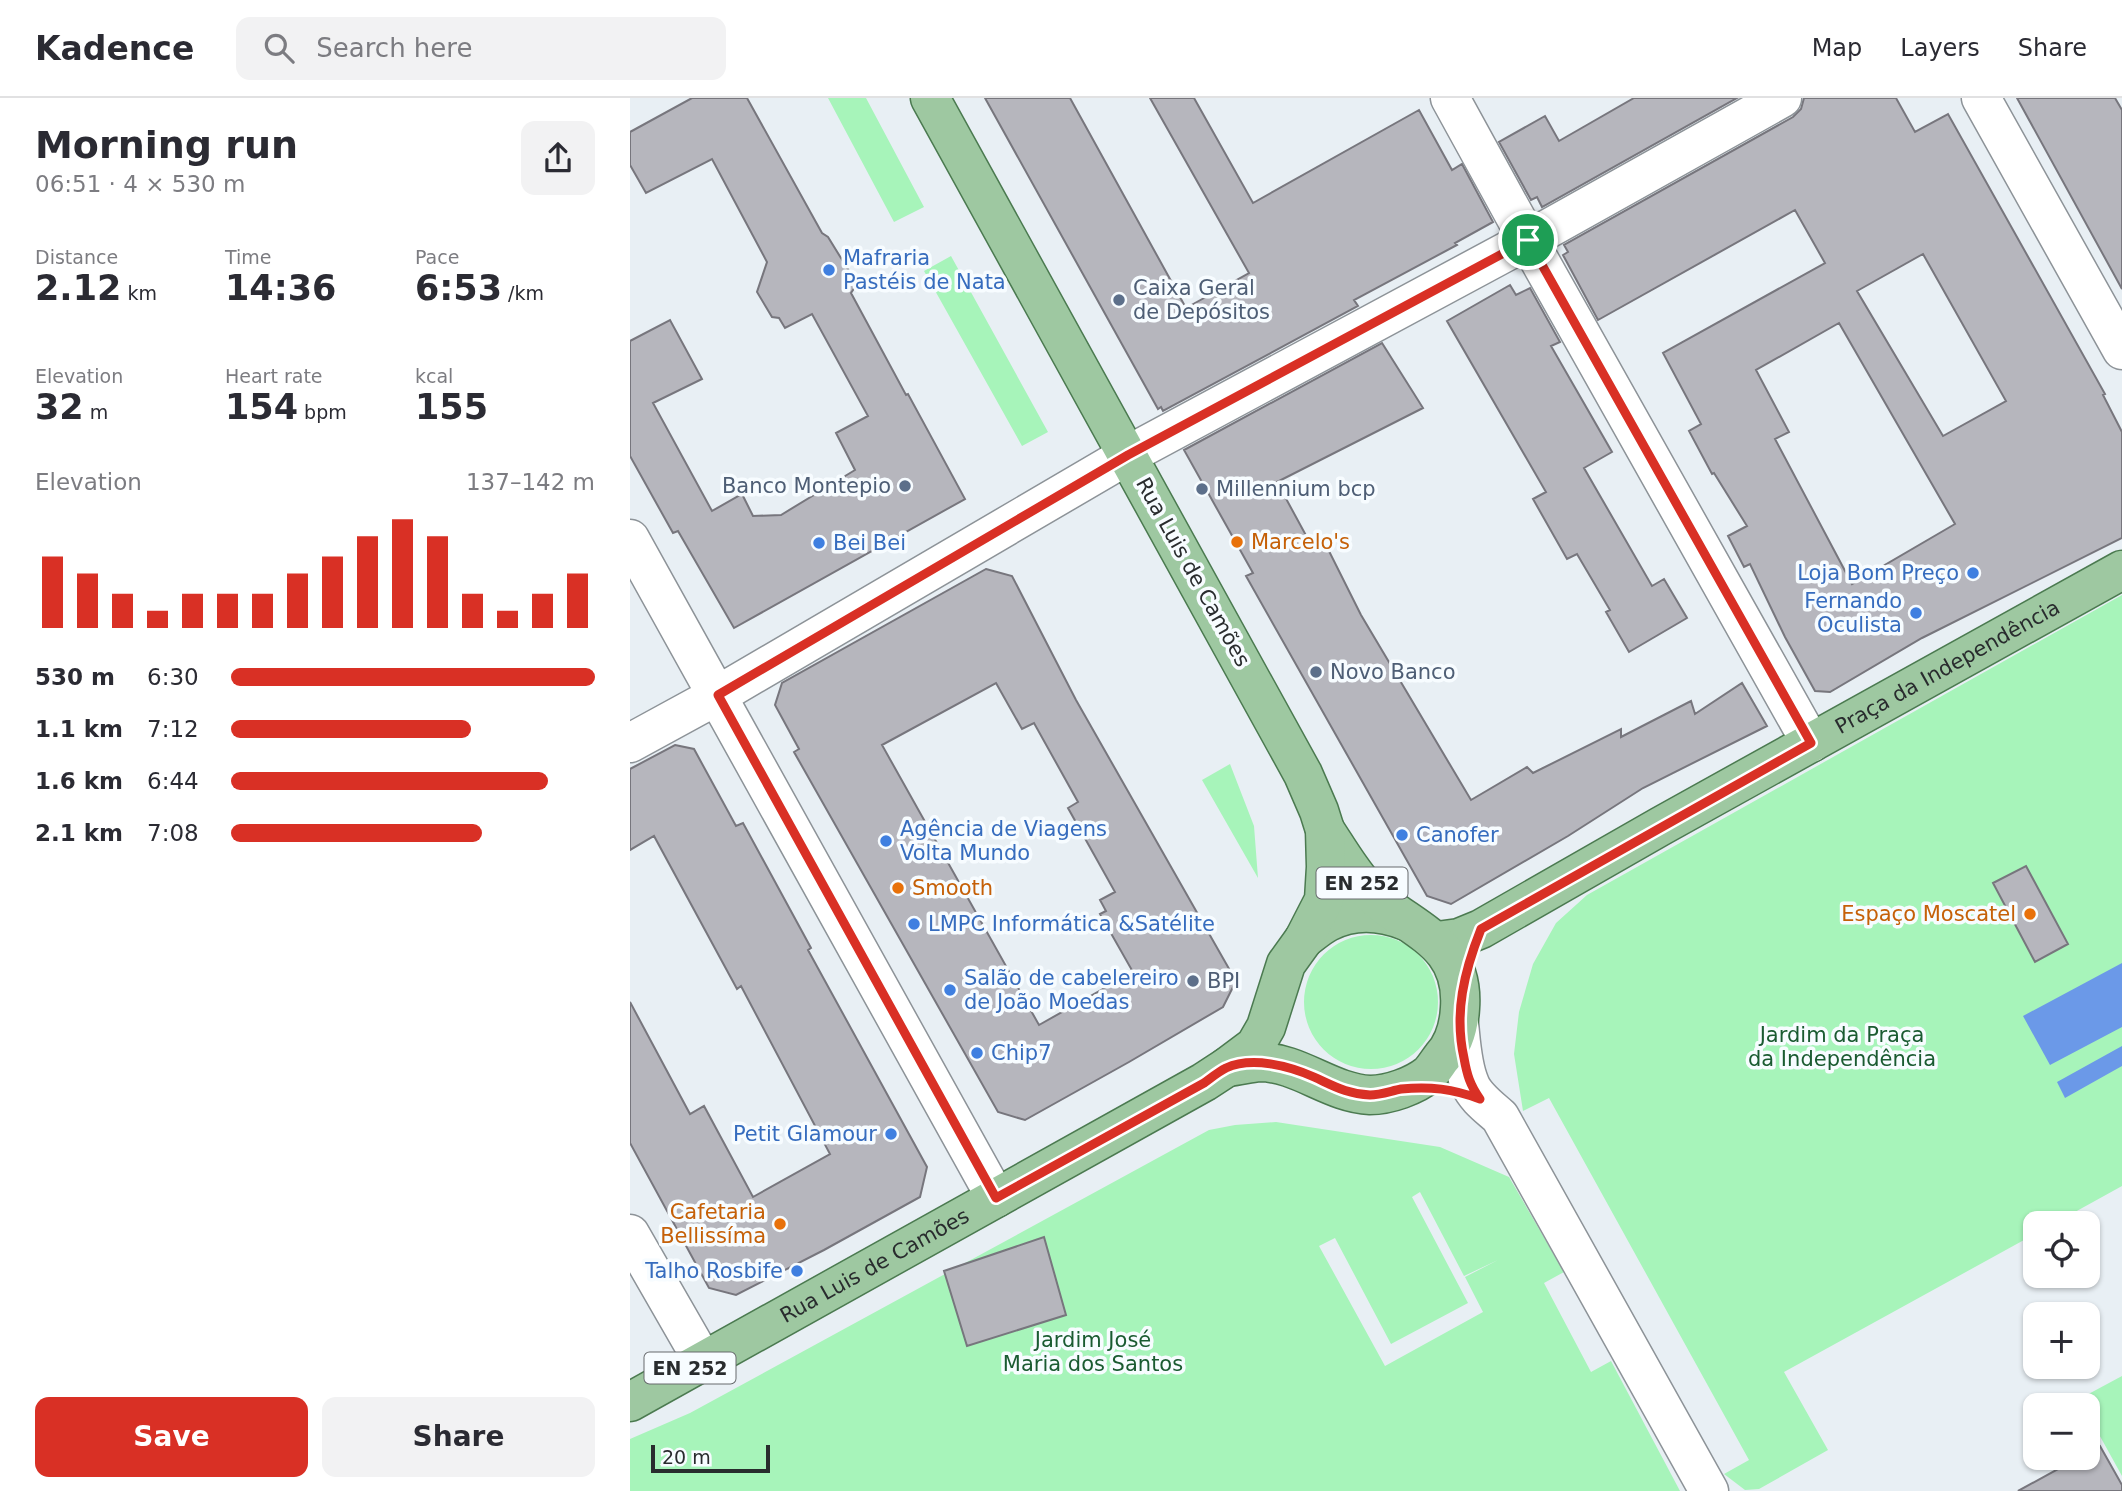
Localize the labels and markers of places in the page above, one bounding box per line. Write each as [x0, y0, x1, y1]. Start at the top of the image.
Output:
pin [1498, 210, 1558, 270]
place label: Mafraria Pastéis de Nata [843, 246, 1006, 294]
marker: Mafraria Pastéis de Nata [821, 262, 837, 278]
place label: Caixa Geral de Depósitos [1133, 276, 1270, 324]
marker: Caixa Geral de Depósitos [1111, 292, 1127, 308]
place label: Banco Montepio [722, 474, 891, 498]
place label: Millennium bcp [1216, 477, 1376, 501]
marker: Banco Montepio [897, 478, 913, 494]
marker: Millennium bcp [1194, 481, 1210, 497]
place label: Marcelo's [1251, 530, 1350, 554]
place label: Bei Bei [833, 531, 906, 555]
marker: Marcelo's [1229, 534, 1245, 550]
marker: Bei Bei [811, 535, 827, 551]
place label: Loja Bom Preço [1797, 561, 1959, 585]
marker: Loja Bom Preço [1965, 565, 1981, 581]
place label: Fernando Oculista [1804, 589, 1902, 637]
marker: Fernando Oculista [1908, 605, 1924, 621]
place label: Novo Banco [1330, 660, 1456, 684]
marker: Novo Banco [1308, 664, 1324, 680]
place label: Agência de Viagens Volta Mundo [900, 817, 1107, 865]
place label: Canofer [1416, 823, 1499, 847]
marker: Canofer [1394, 827, 1410, 843]
marker: Agência de Viagens Volta Mundo [878, 833, 894, 849]
place label: Smooth [912, 876, 993, 900]
marker: Smooth [890, 880, 906, 896]
place label: Espaço Moscatel [1841, 902, 2016, 926]
marker: Espaço Moscatel [2022, 906, 2038, 922]
place label: LMPC Informática &Satélite [928, 912, 1215, 936]
marker: LMPC Informática &Satélite [906, 916, 922, 932]
place label: Salão de cabelereiro de João Moedas [964, 966, 1179, 1014]
place label: BPI [1207, 969, 1240, 993]
marker: BPI [1185, 973, 1201, 989]
marker: Salão de cabelereiro de João Moedas [942, 982, 958, 998]
place label: Chip7 [991, 1041, 1052, 1065]
marker: Chip7 [969, 1045, 985, 1061]
place label: Petit Glamour [733, 1122, 877, 1146]
marker: Petit Glamour [883, 1126, 899, 1142]
place label: Cafetaria Bellissíma [660, 1200, 766, 1248]
marker: Cafetaria Bellissíma [772, 1216, 788, 1232]
place label: Talho Rosbife [644, 1259, 783, 1283]
marker: Talho Rosbife [789, 1263, 805, 1279]

